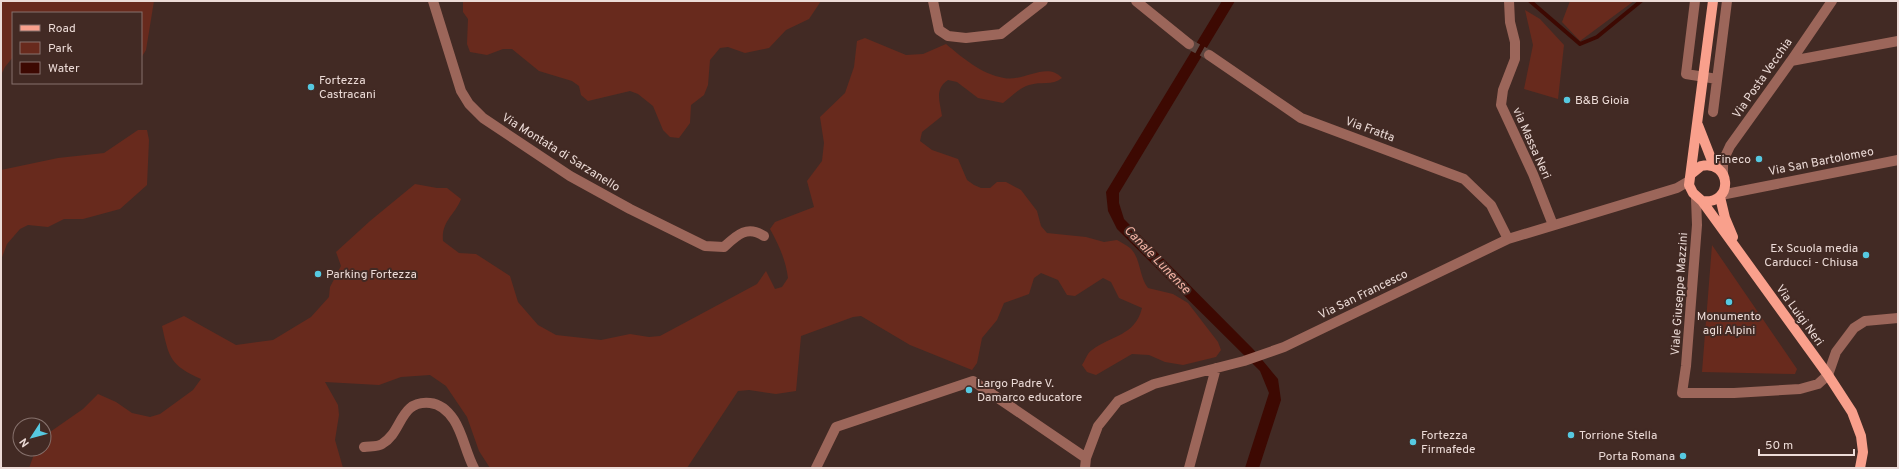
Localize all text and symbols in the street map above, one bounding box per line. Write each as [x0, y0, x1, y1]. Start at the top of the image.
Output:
legend [12, 12, 142, 84]
text: Road [48, 21, 76, 37]
street label: Via Posta Vecchia [1729, 35, 1796, 122]
text: Park [48, 41, 73, 57]
text: Water [48, 61, 80, 77]
place label: Fortezza Castracani [319, 73, 376, 103]
marker: Fortezza Castracani [306, 82, 316, 92]
place label: B&B Gioia [1575, 93, 1629, 109]
marker: B&B Gioia [1562, 95, 1572, 105]
street label: via Massa Neri [1508, 105, 1554, 182]
street label: Via Montata di Sarzanello [498, 110, 623, 196]
street label: Via Fratta [1343, 114, 1397, 146]
street label: Via San Bartolomeo [1767, 144, 1876, 180]
place label: Fineco [1715, 152, 1751, 168]
marker: Fineco [1754, 154, 1764, 164]
water label: Canale Lunense [1120, 223, 1193, 298]
street label: Viale Giuseppe Mazzini [1668, 232, 1692, 356]
place label: Ex Scuola media Carducci - Chiusa [1764, 241, 1858, 271]
marker: Ex Scuola media Carducci - Chiusa [1861, 250, 1871, 260]
street label: Via San Francesco [1316, 266, 1411, 323]
place label: Parking Fortezza [326, 267, 417, 283]
marker: Parking Fortezza [313, 269, 323, 279]
street label: Via Luigi Neri [1772, 282, 1827, 349]
marker: Monumento agli Alpini [1724, 297, 1734, 307]
place label: Monumento agli Alpini [1697, 309, 1762, 339]
place label: Largo Padre V. Damarco educatore [977, 376, 1082, 406]
marker: Largo Padre V. Damarco educatore [964, 385, 974, 395]
north arrow [12, 417, 52, 457]
place label: Fortezza Firmafede [1421, 428, 1476, 458]
place label: Torrione Stella [1579, 428, 1657, 444]
marker: Torrione Stella [1566, 430, 1576, 440]
scale bar [1759, 431, 1854, 457]
text: N [17, 435, 33, 450]
marker: Fortezza Firmafede [1408, 437, 1418, 447]
text: 50 m [1765, 438, 1793, 454]
place label: Porta Romana [1598, 449, 1675, 465]
marker: Porta Romana [1678, 451, 1688, 461]

